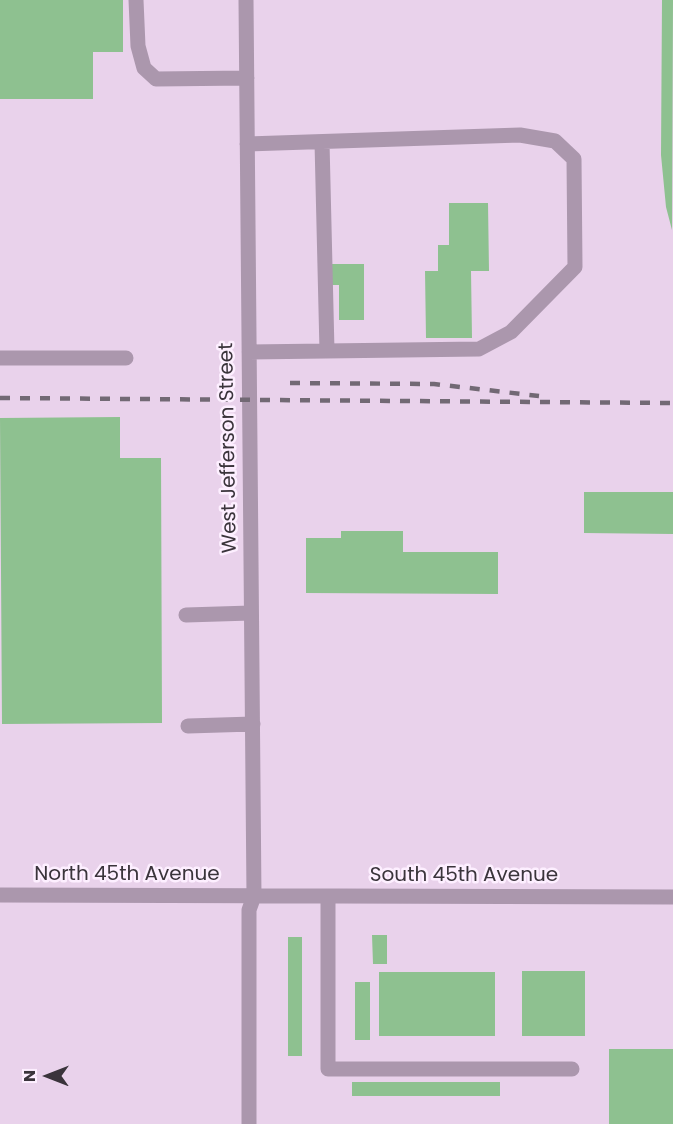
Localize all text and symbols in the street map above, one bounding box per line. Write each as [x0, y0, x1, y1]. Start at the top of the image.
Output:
street label: West Jefferson Street [215, 342, 243, 554]
street label: North 45th Avenue [34, 863, 220, 887]
street label: South 45th Avenue [370, 864, 558, 888]
north arrow [18, 1046, 78, 1106]
text: N [18, 1070, 41, 1082]

